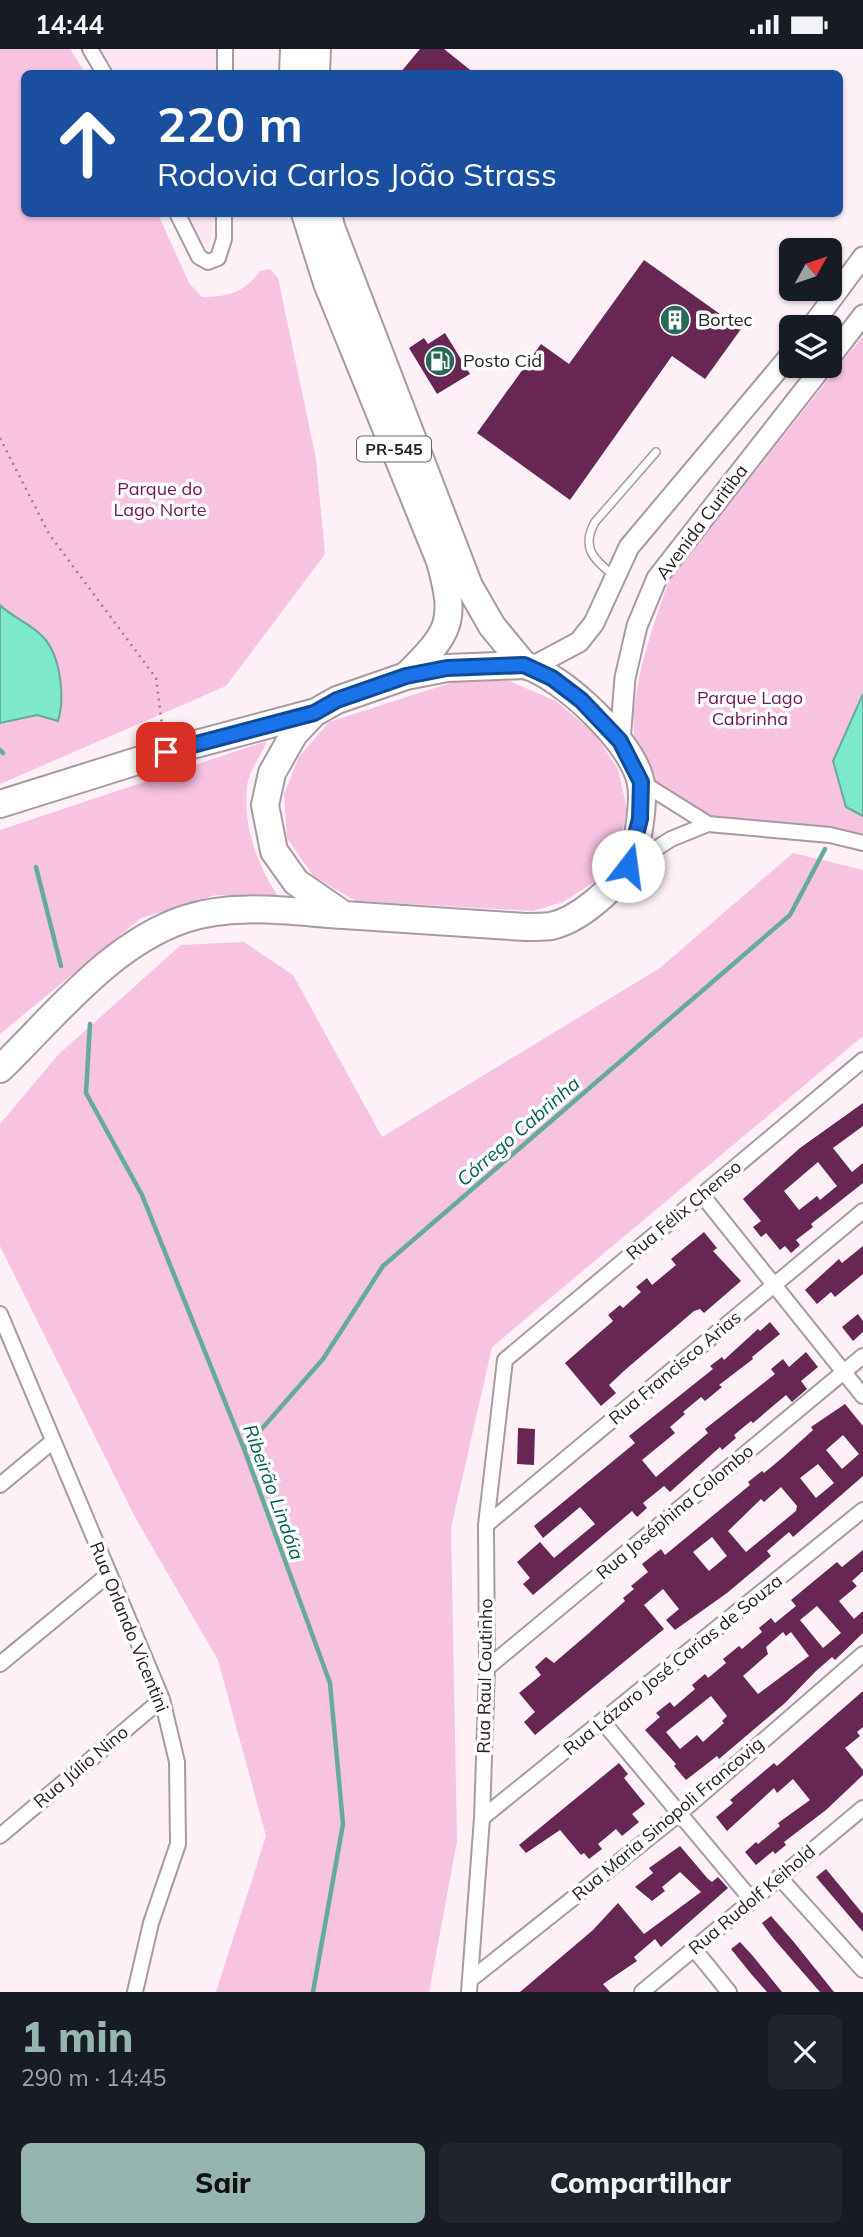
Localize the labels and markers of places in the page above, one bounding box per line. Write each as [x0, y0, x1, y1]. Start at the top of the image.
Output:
building icon: Bortec [658, 303, 692, 337]
place label: Bortec [698, 308, 753, 331]
fuel station icon: Posto Cid [423, 344, 457, 378]
place label: Posto Cid [463, 349, 542, 372]
pin [136, 722, 196, 782]

